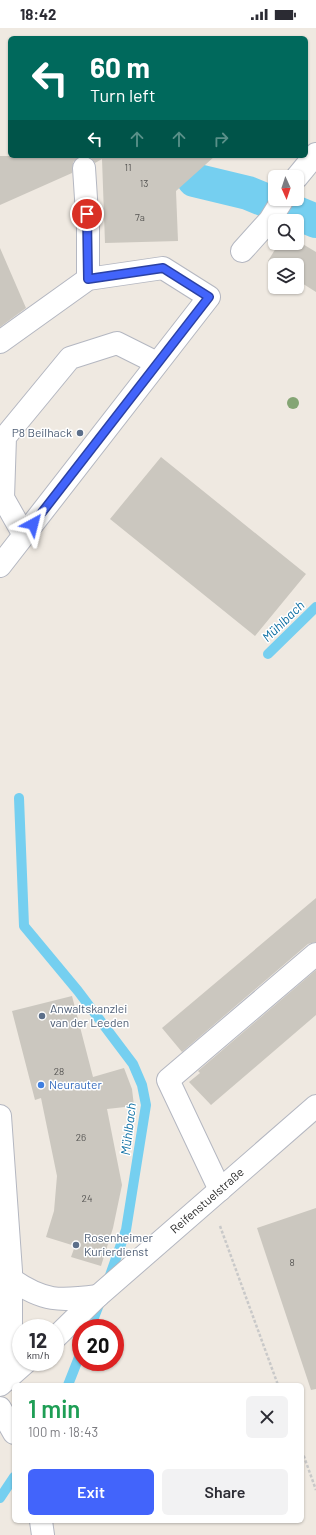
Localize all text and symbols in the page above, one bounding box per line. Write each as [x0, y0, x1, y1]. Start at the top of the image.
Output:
text: 18:42 [20, 5, 56, 23]
text: 60 m [90, 50, 150, 84]
icon: left [24, 52, 76, 104]
text: Turn left [90, 84, 156, 106]
icon: left [84, 128, 106, 150]
icon: ahead [126, 128, 148, 150]
icon: ahead [168, 128, 190, 150]
icon: right [210, 128, 232, 150]
house number: 11 [124, 161, 132, 173]
north arrow [268, 170, 304, 206]
map controls [268, 170, 304, 294]
house number: 13 [140, 177, 148, 189]
pin [70, 197, 104, 231]
icon: arrive [76, 203, 98, 225]
house number: 7a [135, 211, 145, 223]
button: search [268, 214, 304, 250]
button: layers [268, 258, 304, 294]
place label: P8 Beilhack [12, 425, 72, 439]
marker: P8 Beilhack [75, 428, 85, 438]
position arrow [12, 503, 54, 545]
water label: Mühlbach [259, 597, 308, 645]
place label: Anwaltskanzlei van der Leeden [50, 1001, 129, 1029]
marker: Anwaltskanzlei van der Leeden [37, 1011, 47, 1021]
house number: 28 [54, 1065, 64, 1077]
place label: Neurauter [49, 1077, 102, 1091]
marker: Neurauter [36, 1080, 46, 1090]
water label: Mühlbach [117, 1102, 139, 1156]
house number: 26 [76, 1131, 86, 1143]
street label: Reifenstuelstraße [167, 1164, 246, 1236]
house number: 24 [82, 1192, 92, 1204]
place label: Rosenheimer Kurierdienst [84, 1230, 154, 1258]
marker: Rosenheimer Kurierdienst [71, 1240, 81, 1250]
house number: 8 [289, 1256, 295, 1268]
speed limit sign: 20 [72, 1319, 124, 1371]
text: 12 [29, 1328, 47, 1352]
text: km/h [27, 1349, 49, 1361]
text: 1 min [28, 1394, 80, 1423]
button: close [246, 1396, 288, 1438]
text: 100 m · 18:43 [28, 1424, 98, 1440]
button: Exit [28, 1469, 154, 1515]
button: Share [162, 1469, 288, 1515]

